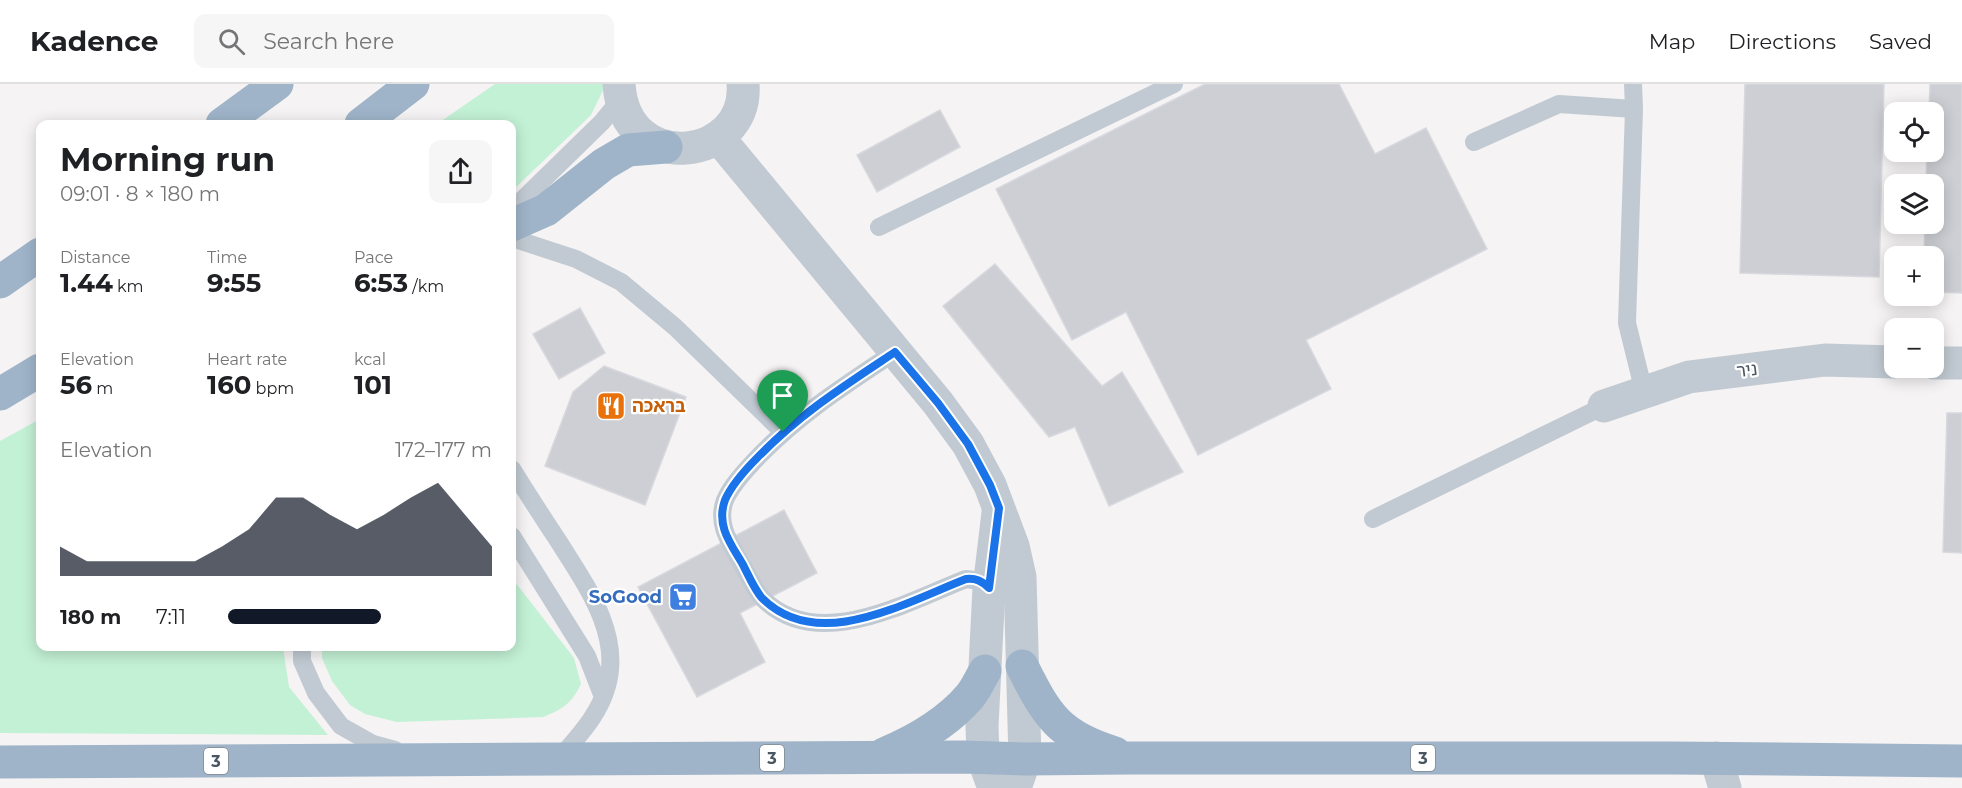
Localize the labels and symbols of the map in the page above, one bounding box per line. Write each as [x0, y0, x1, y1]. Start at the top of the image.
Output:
street label: ניר [1735, 358, 1759, 382]
pin [757, 370, 808, 432]
restaurant icon: בראכה [595, 390, 627, 422]
place label: בראכה [632, 395, 686, 417]
supermarket icon: SoGood [667, 581, 699, 613]
place label: SoGood [589, 586, 662, 608]
road number: 3 [760, 745, 784, 771]
road number: 3 [1411, 745, 1435, 771]
road number: 3 [204, 748, 228, 774]

